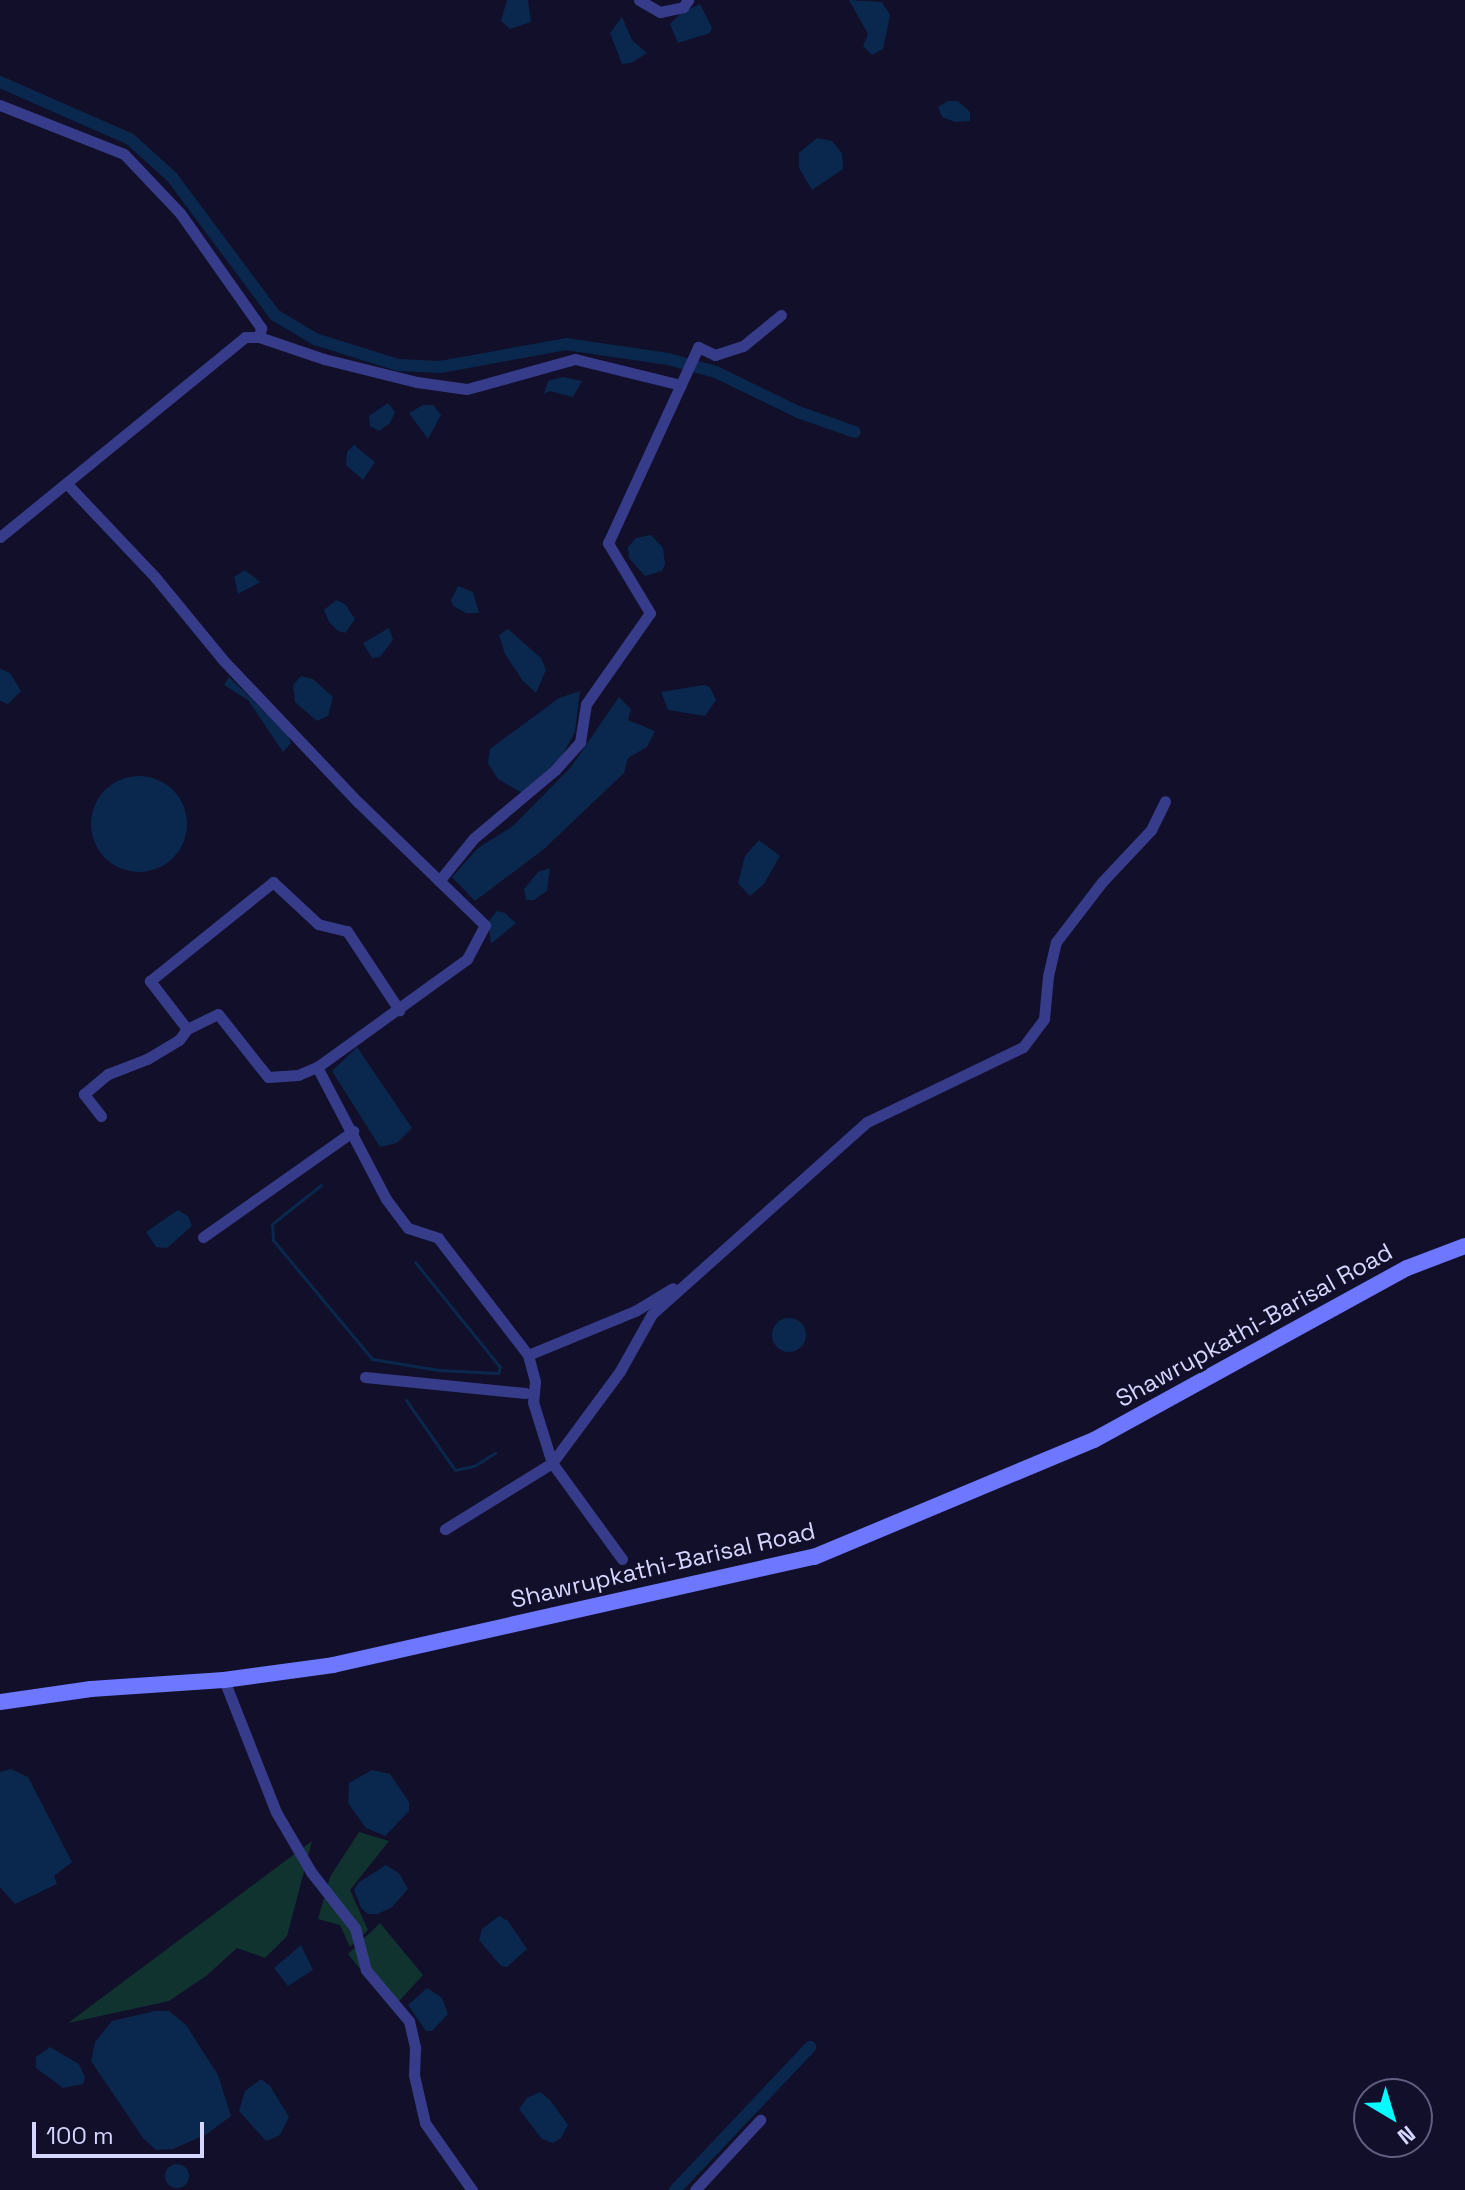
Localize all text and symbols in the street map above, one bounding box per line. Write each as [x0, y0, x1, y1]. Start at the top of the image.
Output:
street label: Shawrupkathi-Barisal Road [1111, 1237, 1397, 1413]
street label: Shawrupkathi-Barisal Road [508, 1516, 818, 1614]
north arrow [1353, 2078, 1433, 2158]
scale bar [36, 2106, 208, 2156]
text: 100 m [46, 2120, 114, 2151]
text: N [1392, 2120, 1421, 2151]

